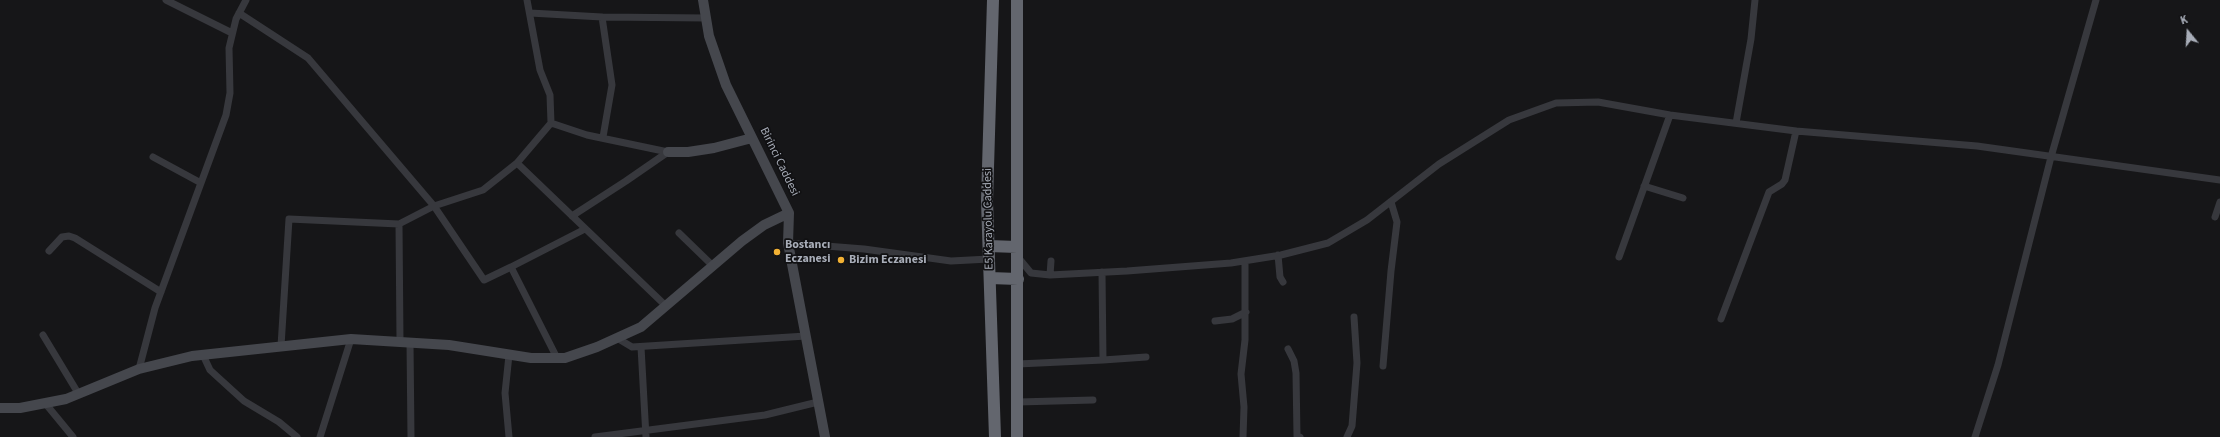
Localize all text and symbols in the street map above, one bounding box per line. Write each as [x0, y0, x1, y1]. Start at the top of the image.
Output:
north arrow [2168, 12, 2208, 52]
text: K [2179, 12, 2190, 28]
street label: Birinci Caddesi [756, 125, 802, 199]
street label: E5 Karayolu Caddesi [981, 168, 997, 270]
place label: Bostancı Eczanesi [785, 238, 830, 266]
marker: Bostancı Eczanesi [772, 247, 782, 257]
place label: Bizim Eczanesi [849, 253, 927, 267]
marker: Bizim Eczanesi [836, 255, 846, 265]

